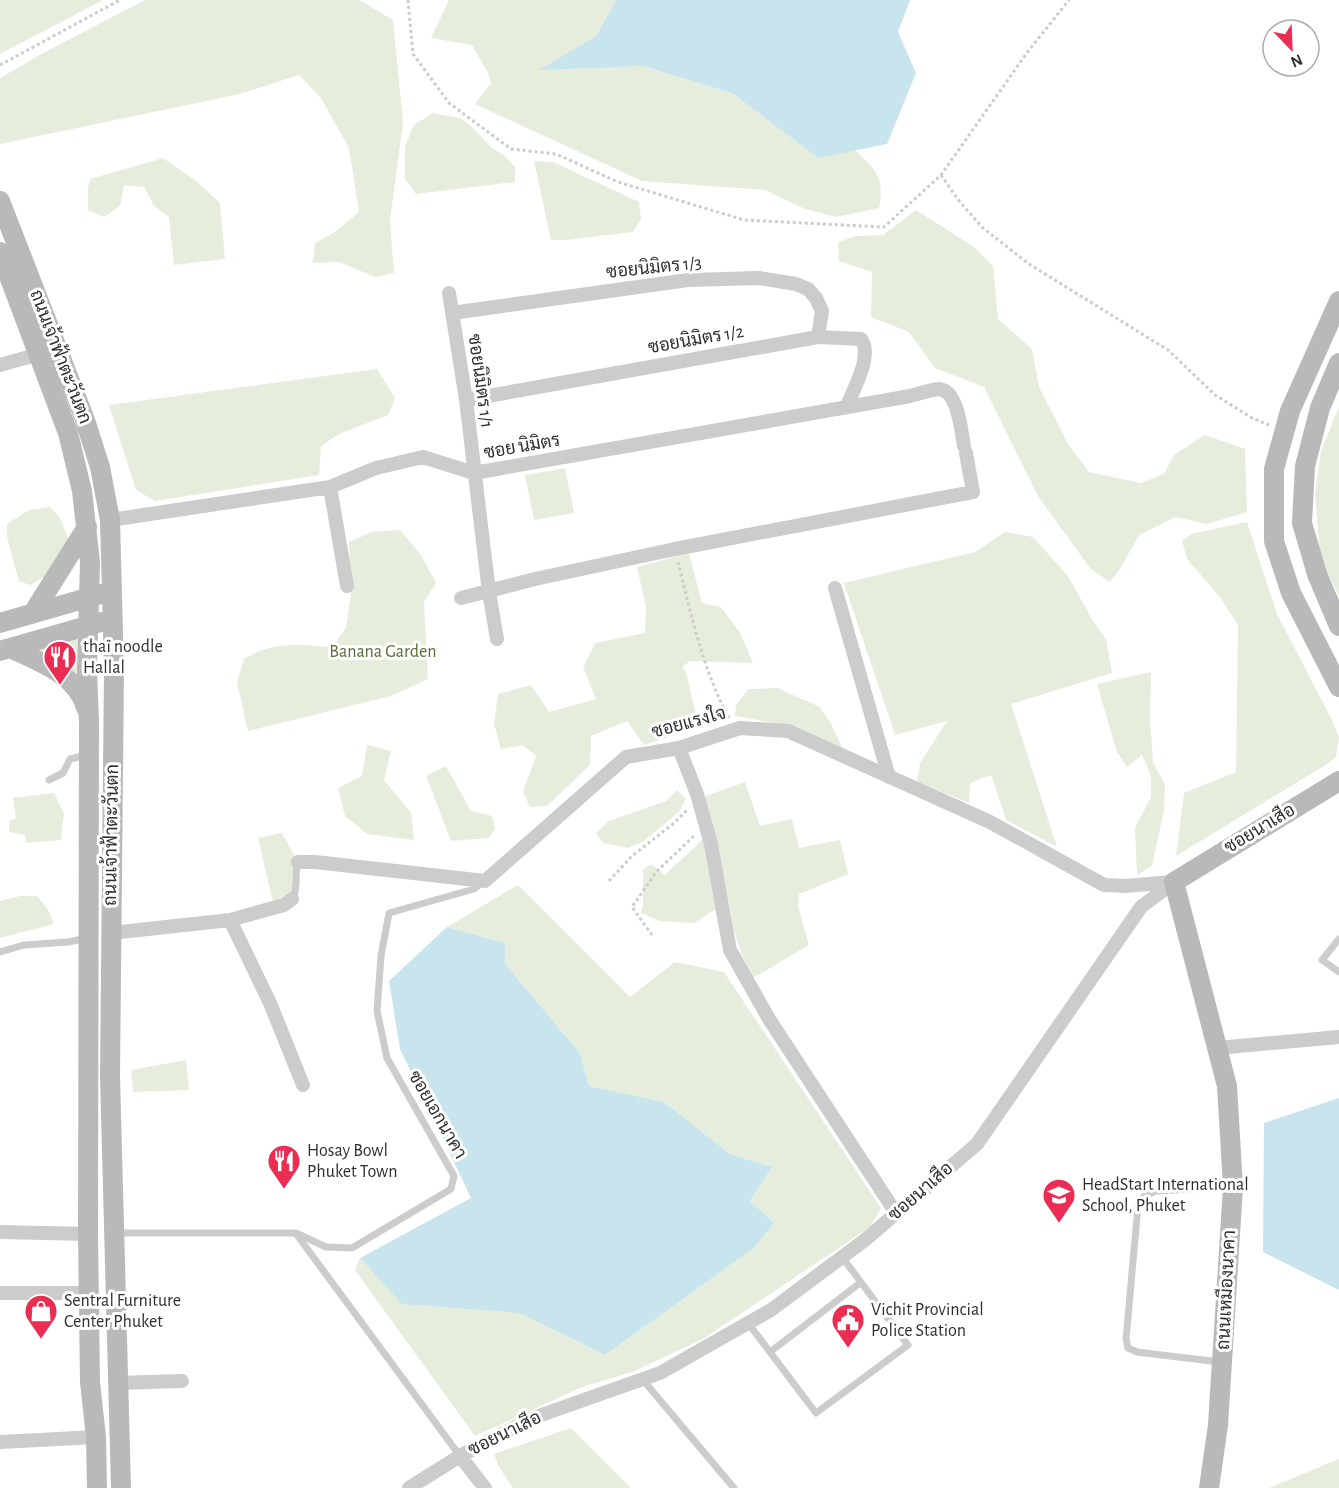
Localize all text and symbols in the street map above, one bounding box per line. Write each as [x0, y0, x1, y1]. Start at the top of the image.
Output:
north arrow [1261, 18, 1321, 78]
text: N [1288, 51, 1305, 70]
street label: ซอยนิมิตร 1/3 [605, 251, 703, 282]
street label: ถนนเจ้าฟ้าตะวันตก [26, 286, 98, 426]
street label: ซอยนิมิตร 1/2 [646, 320, 745, 357]
street label: ซอยนิมิตร 1/1 [465, 332, 498, 429]
street label: ซอย นิมิตร [482, 428, 562, 463]
place label: thaï noodle Hallal [83, 638, 163, 677]
restaurant icon: thaï noodle Hallal [42, 639, 78, 686]
park label: Banana Garden [329, 643, 437, 661]
street label: ซอยแรงใจ [649, 700, 728, 742]
street label: ถนนเจ้าฟ้าตะวันตก [98, 764, 122, 906]
street label: ซอยนาเสือ [1220, 798, 1298, 857]
street label: ซอยเอกนาคา [405, 1068, 469, 1162]
place label: Hosay Bowl Phuket Town [307, 1142, 397, 1181]
restaurant icon: Hosay Bowl Phuket Town [266, 1143, 302, 1190]
street label: ซอยนาเสือ [883, 1156, 957, 1225]
place label: HeadStart International School, Phuket [1082, 1176, 1249, 1215]
school or university icon: HeadStart International School, Phuket [1041, 1177, 1077, 1224]
street label: ถนนเหมืองนาคา [1211, 1229, 1239, 1350]
place label: Sentral Furniture Center Phuket [64, 1292, 181, 1331]
shop icon: Sentral Furniture Center Phuket [23, 1293, 59, 1340]
place label: Vichit Provincial Police Station [871, 1301, 984, 1340]
public building icon: Vichit Provincial Police Station [830, 1302, 866, 1349]
street label: ซอยนาเสือ [464, 1405, 544, 1459]

